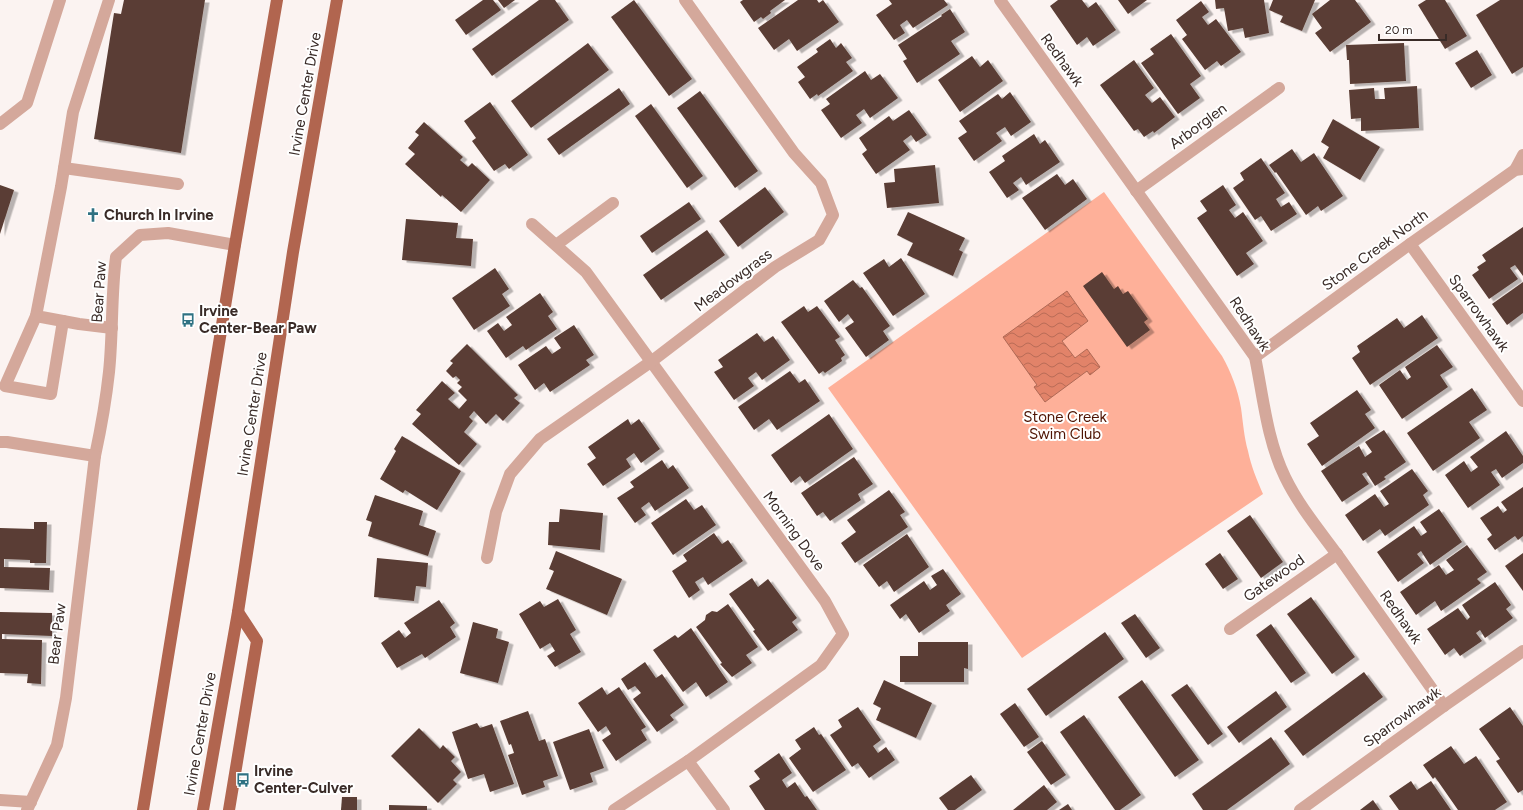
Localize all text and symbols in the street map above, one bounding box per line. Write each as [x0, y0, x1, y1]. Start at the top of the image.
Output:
scale bar [1379, 16, 1446, 42]
text: 20 m [1385, 23, 1413, 37]
street label: Redhawk [1037, 30, 1088, 91]
street label: Irvine Center Drive [285, 31, 325, 157]
street label: Arborglen [1166, 99, 1230, 153]
place label: Church In Irvine [104, 206, 214, 224]
street label: Stone Creek North [1319, 206, 1431, 294]
church icon: Church In Irvine [85, 207, 101, 223]
street label: Meadowgrass [690, 245, 776, 315]
street label: Bear Paw [88, 260, 110, 323]
street label: Sparrowhawk [1445, 271, 1513, 356]
street label: Redhawk [1226, 293, 1275, 355]
place label: Irvine Center-Bear Paw [199, 302, 317, 337]
bus stop icon: Irvine Center-Bear Paw [180, 312, 196, 328]
street label: Irvine Center Drive [233, 351, 271, 477]
park label: Stone Creek Swim Club [1023, 408, 1107, 443]
street label: Morning Dove [759, 488, 829, 574]
street label: Gatewood [1240, 550, 1308, 606]
street label: Redhawk [1376, 587, 1426, 648]
street label: Bear Paw [44, 602, 70, 666]
street label: Irvine Center Drive [180, 671, 220, 797]
street label: Sparrowhawk [1360, 683, 1445, 751]
place label: Irvine Center-Culver [254, 762, 353, 797]
bus stop icon: Irvine Center-Culver [235, 772, 251, 788]

